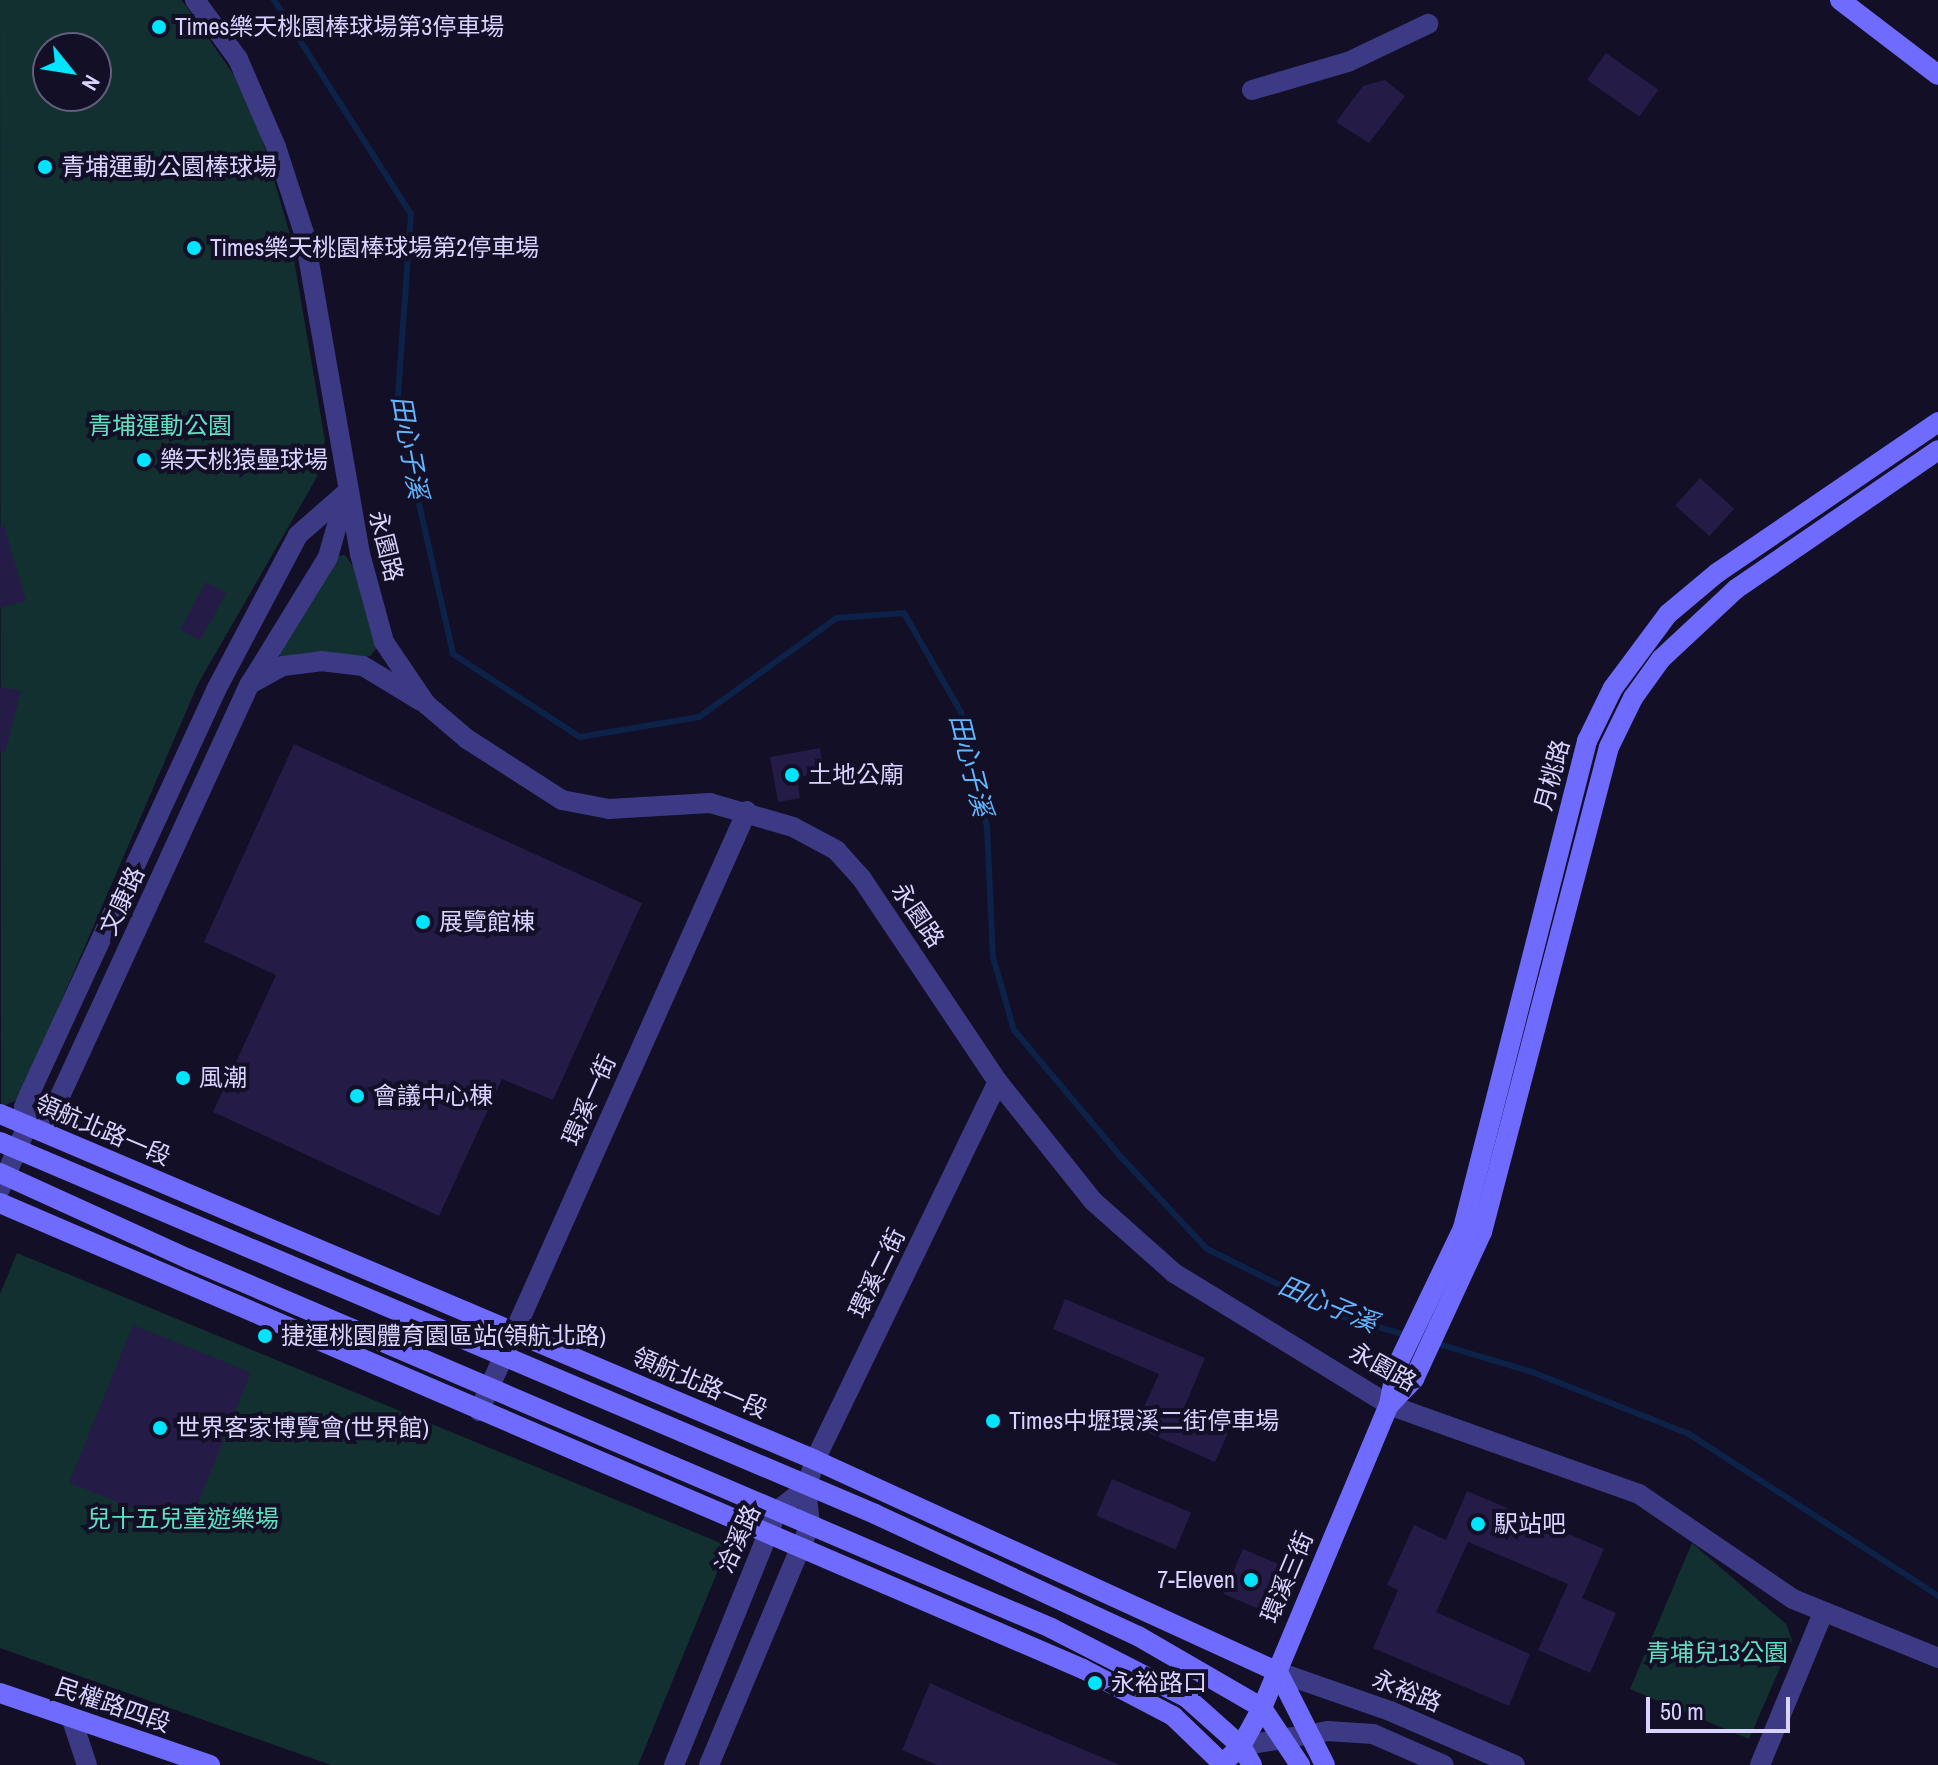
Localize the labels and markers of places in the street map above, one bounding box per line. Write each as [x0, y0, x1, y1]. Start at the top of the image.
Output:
place label: Times樂天桃園棒球場第3停車場 [175, 13, 504, 41]
marker: Times樂天桃園棒球場第3停車場 [150, 18, 168, 36]
place label: 青埔運動公園棒球場 [61, 153, 277, 181]
marker: 青埔運動公園棒球場 [36, 158, 54, 176]
place label: Times樂天桃園棒球場第2停車場 [210, 234, 539, 262]
marker: Times樂天桃園棒球場第2停車場 [185, 239, 203, 257]
place label: 樂天桃猿壘球場 [160, 446, 328, 474]
marker: 樂天桃猿壘球場 [135, 451, 153, 469]
place label: 土地公廟 [808, 761, 904, 789]
marker: 土地公廟 [783, 766, 801, 784]
place label: 展覽館棟 [439, 908, 535, 936]
marker: 展覽館棟 [414, 913, 432, 931]
place label: 風潮 [199, 1064, 247, 1092]
marker: 風潮 [174, 1069, 192, 1087]
place label: 會議中心棟 [373, 1082, 493, 1110]
marker: 會議中心棟 [348, 1087, 366, 1105]
place label: 捷運桃園體育園區站(領航北路) [281, 1322, 606, 1350]
marker: 捷運桃園體育園區站(領航北路) [256, 1327, 274, 1345]
place label: Times中壢環溪二街停車場 [1009, 1407, 1279, 1435]
marker: Times中壢環溪二街停車場 [984, 1412, 1002, 1430]
place label: 世界客家博覽會(世界館) [176, 1414, 429, 1442]
marker: 世界客家博覽會(世界館) [151, 1419, 169, 1437]
place label: 駅站吧 [1494, 1510, 1566, 1538]
marker: 駅站吧 [1469, 1515, 1487, 1533]
place label: 7-Eleven [1157, 1566, 1235, 1594]
marker: 7-Eleven [1242, 1571, 1260, 1589]
place label: 永裕路口 [1111, 1669, 1207, 1697]
marker: 永裕路口 [1086, 1674, 1104, 1692]

